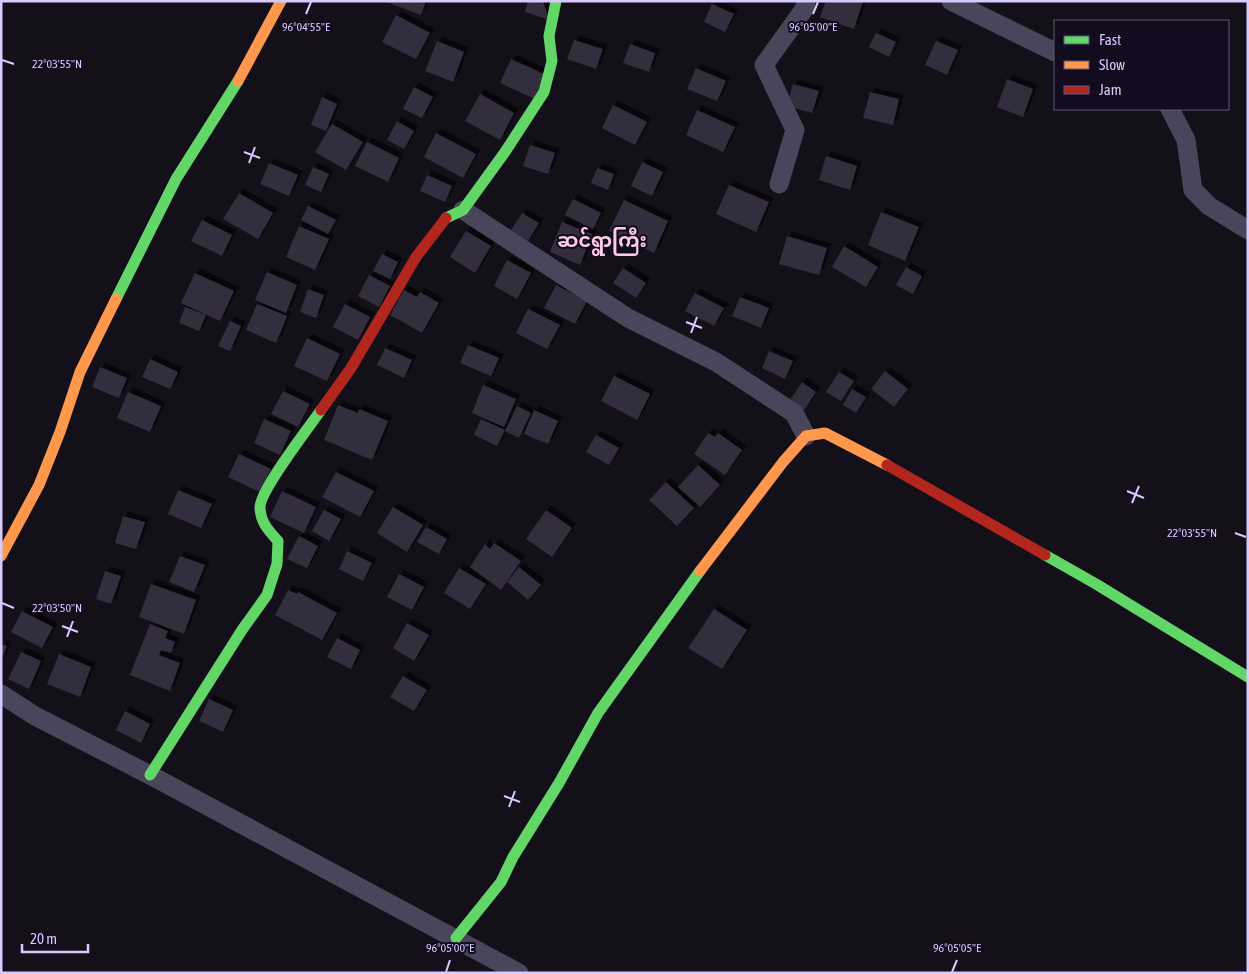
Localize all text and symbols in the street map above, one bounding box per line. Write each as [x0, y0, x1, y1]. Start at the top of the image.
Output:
text: 96°04'55"E [282, 20, 330, 34]
text: 96°05'00"E [789, 20, 837, 34]
legend [1054, 20, 1229, 110]
text: Fast [1099, 31, 1121, 48]
text: Slow [1099, 56, 1125, 73]
text: 22°03'55"N [32, 57, 82, 71]
text: Jam [1099, 81, 1122, 98]
district label: ဆင်ရွာကြီး [557, 227, 647, 256]
text: 22°03'55"N [1167, 526, 1217, 540]
text: 22°03'50"N [32, 601, 82, 615]
scale bar [22, 922, 89, 954]
text: 20 m [30, 930, 57, 947]
text: 96°05'00"E [426, 941, 474, 955]
text: 96°05'05"E [933, 941, 981, 955]

